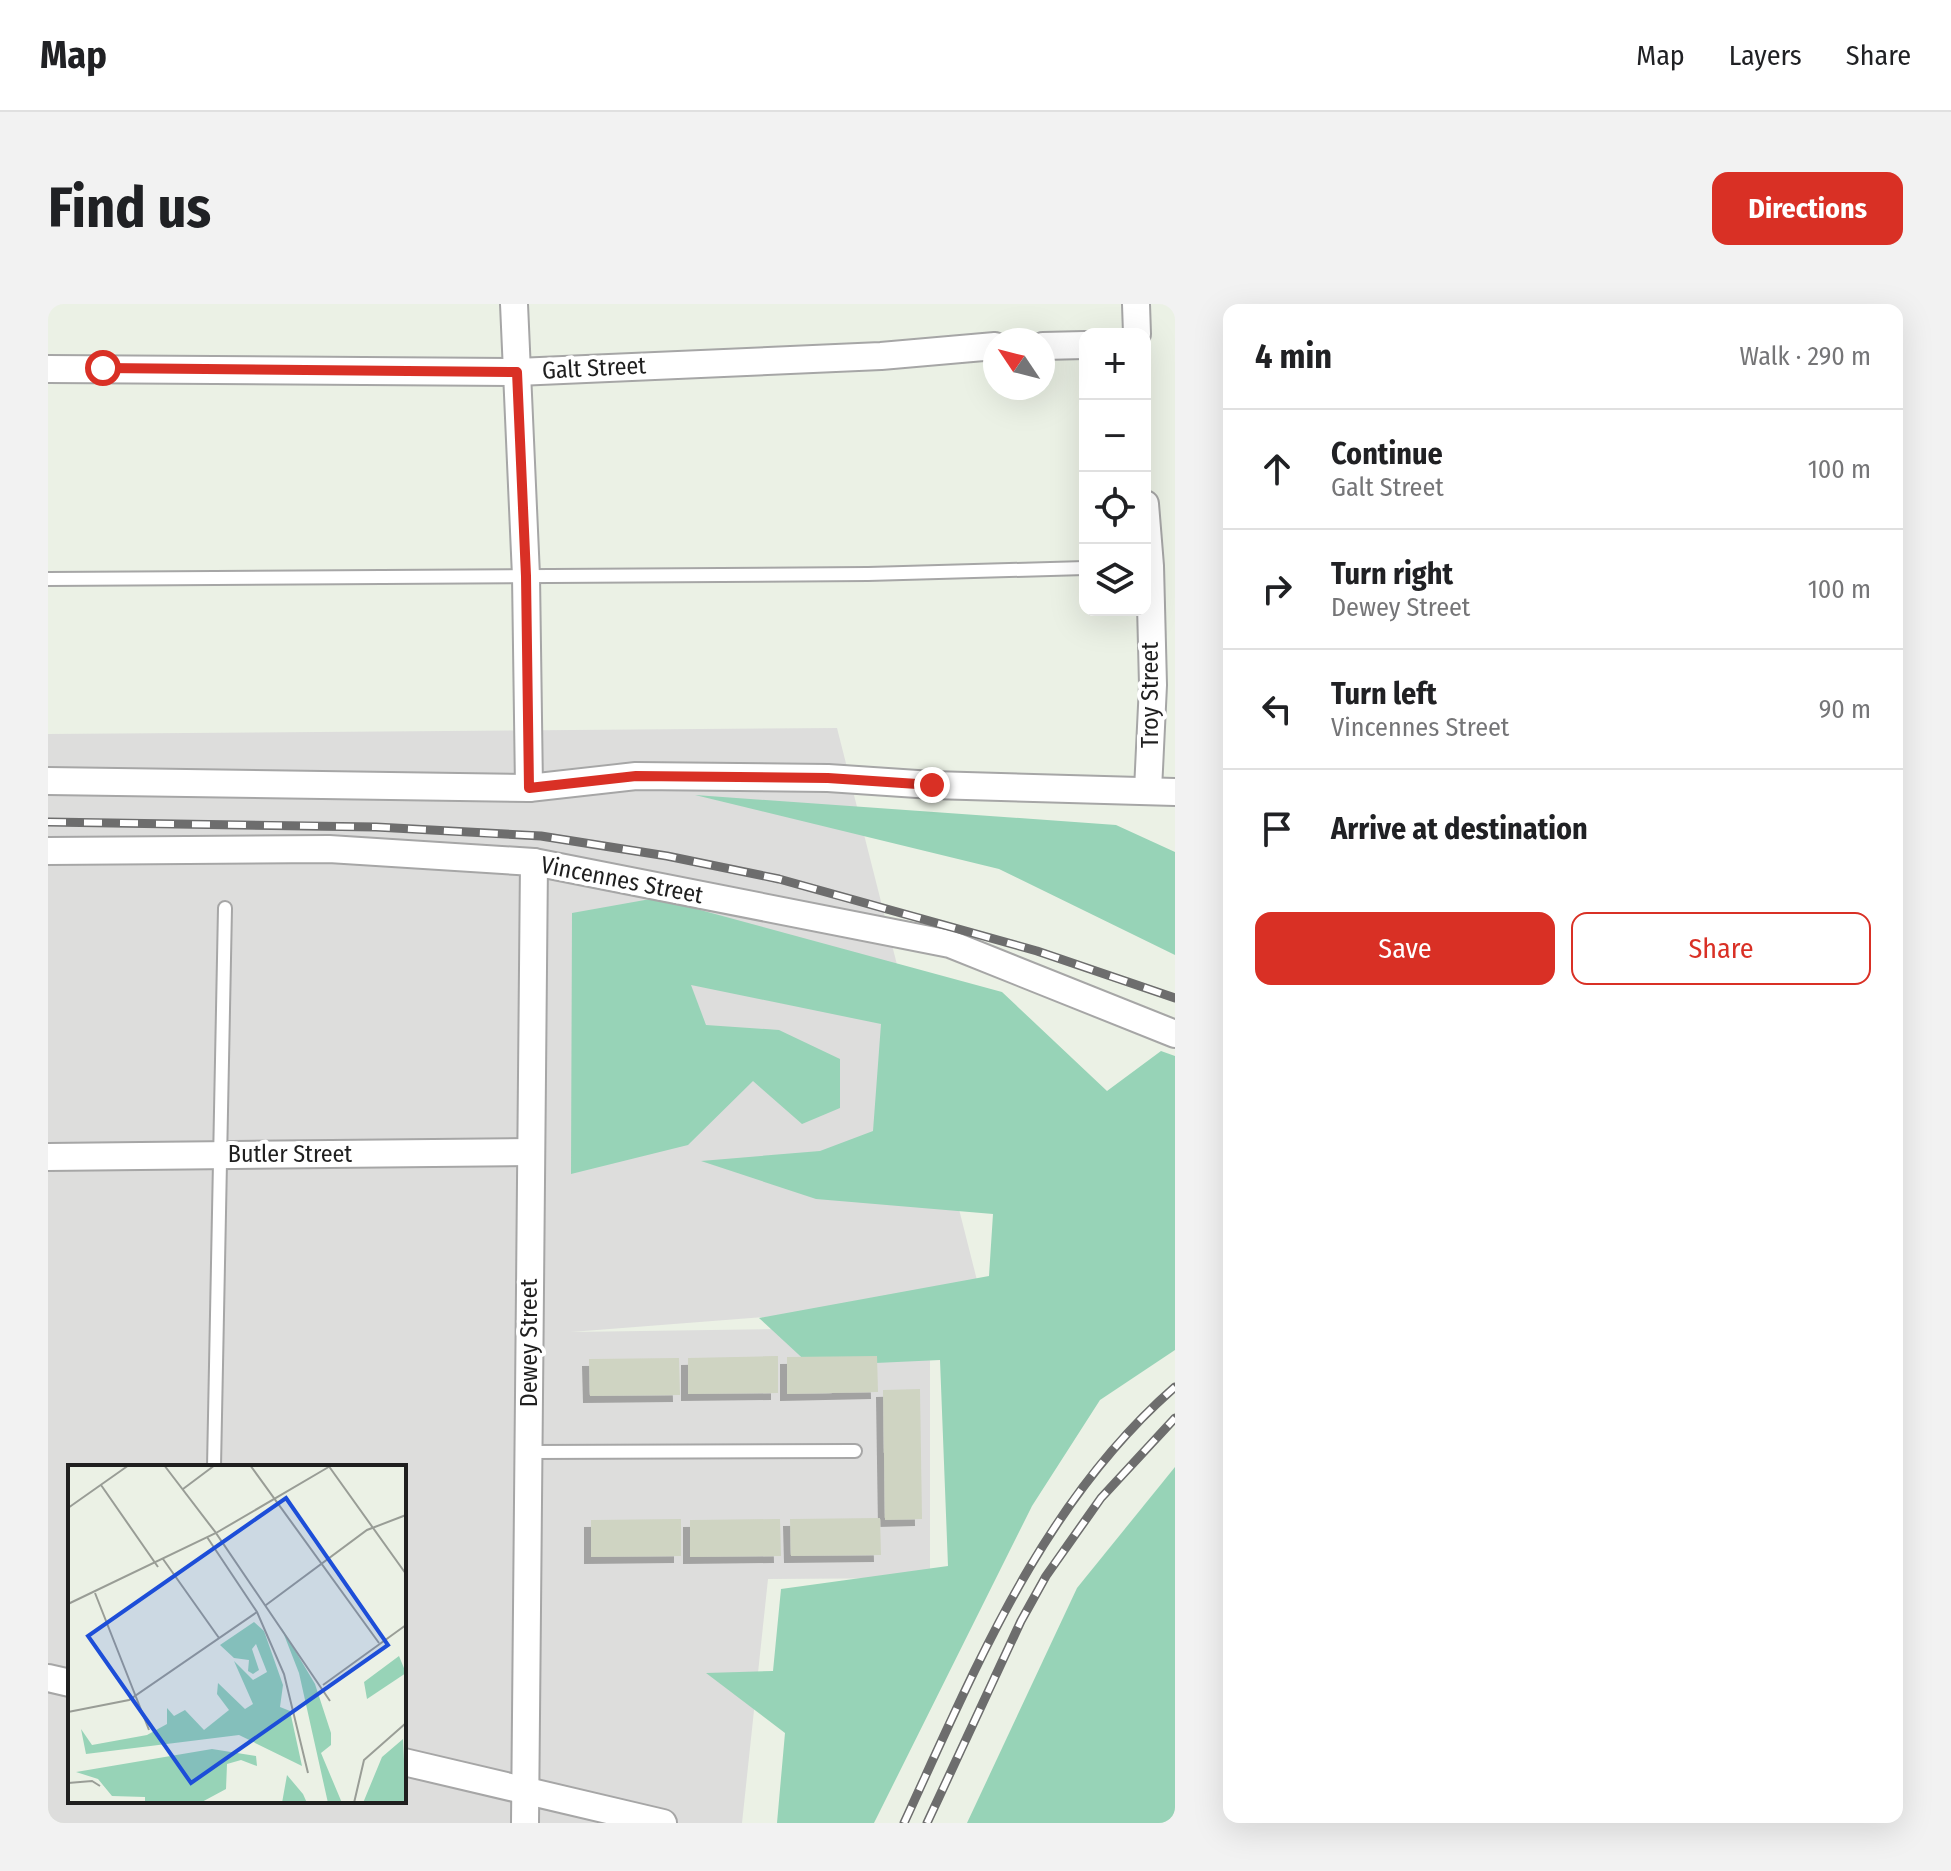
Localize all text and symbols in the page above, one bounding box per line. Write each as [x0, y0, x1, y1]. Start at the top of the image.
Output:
text: Map [40, 32, 107, 78]
text: Map [1636, 39, 1685, 72]
text: Layers [1729, 39, 1802, 72]
text: Share [1846, 39, 1911, 72]
button: Directions [1712, 172, 1903, 245]
text: Find us [48, 175, 211, 242]
north arrow [983, 328, 1055, 400]
map controls [1079, 328, 1151, 616]
button: + [1079, 328, 1151, 400]
text: 4 min [1255, 336, 1332, 377]
text: Walk · 290 m [1740, 341, 1871, 372]
route start [85, 350, 121, 386]
street label: Galt Street [541, 351, 647, 385]
button: − [1079, 400, 1151, 472]
text: Continue [1331, 436, 1443, 472]
icon: ahead [1255, 447, 1299, 491]
text: 100 m [1808, 454, 1871, 485]
button: locate [1079, 472, 1151, 544]
text: Galt Street [1331, 472, 1444, 503]
button: layers [1079, 544, 1151, 616]
text: Turn right [1331, 556, 1453, 592]
icon: right [1255, 567, 1299, 611]
text: 100 m [1808, 574, 1871, 605]
text: Dewey Street [1331, 592, 1470, 623]
street label: Troy Street [1136, 642, 1164, 748]
text: Turn left [1331, 676, 1437, 712]
icon: left [1255, 687, 1299, 731]
text: 90 m [1819, 694, 1871, 725]
text: Vincennes Street [1331, 712, 1509, 743]
route end [914, 767, 950, 803]
icon: arrive [1255, 807, 1299, 851]
text: Arrive at destination [1331, 811, 1588, 847]
street label: Vincennes Street [539, 851, 706, 909]
button: Save [1255, 912, 1555, 985]
button: Share [1571, 912, 1871, 985]
street label: Butler Street [228, 1140, 352, 1168]
street label: Dewey Street [515, 1279, 543, 1407]
inset map [68, 1465, 406, 1803]

